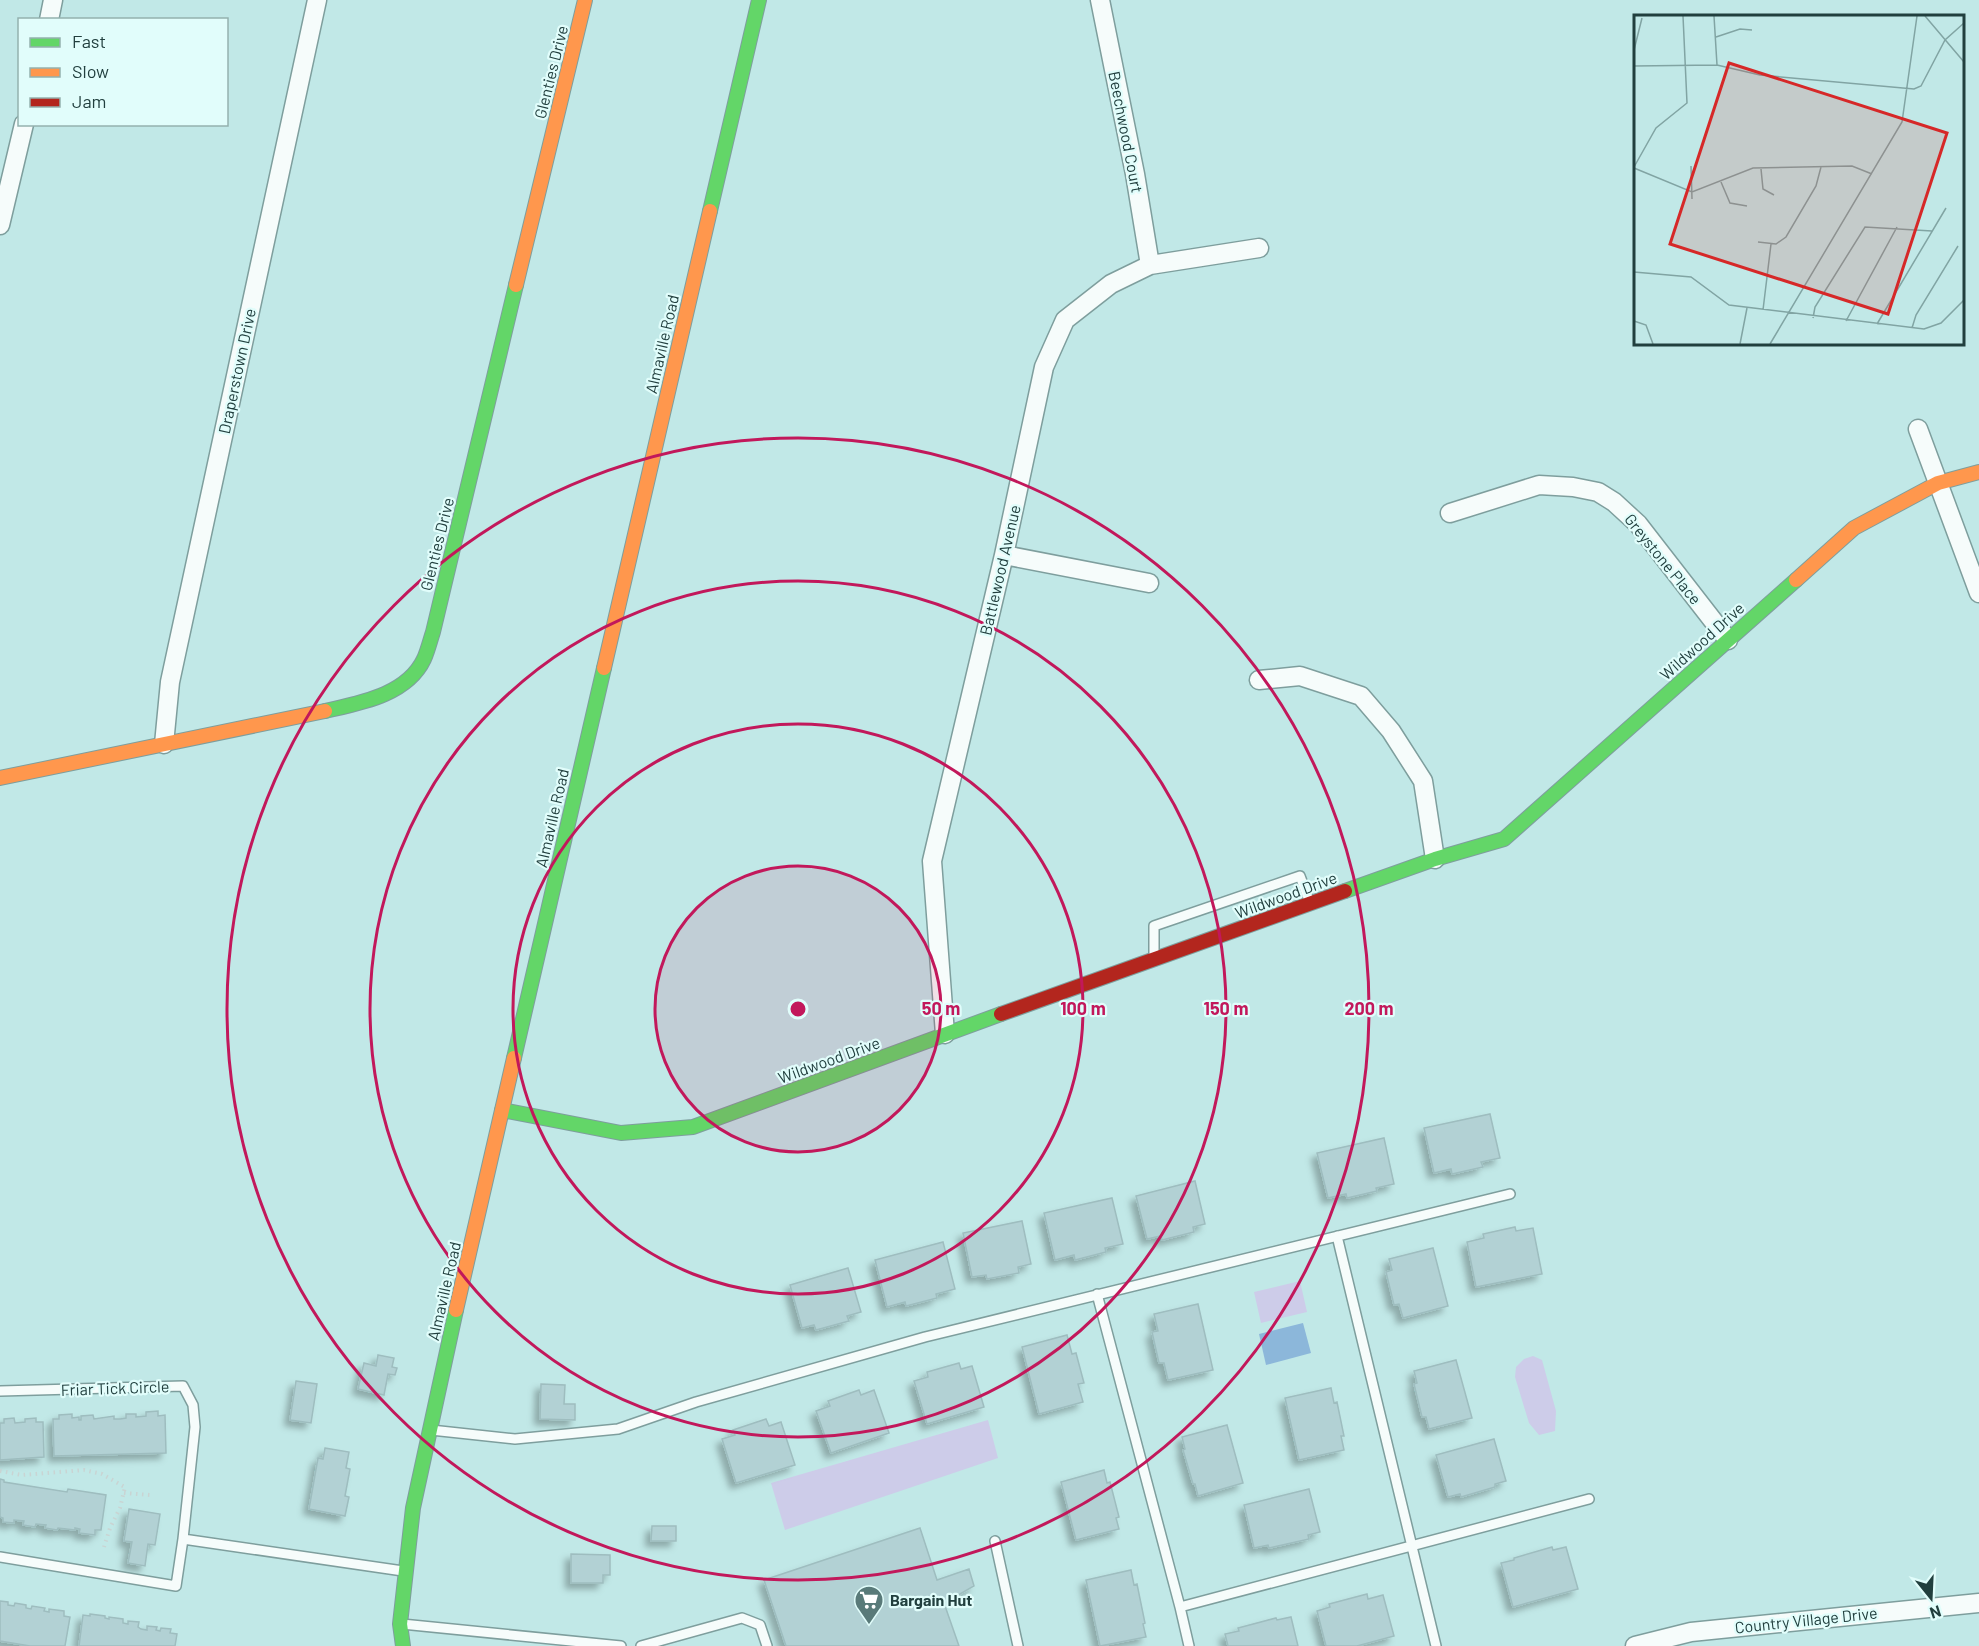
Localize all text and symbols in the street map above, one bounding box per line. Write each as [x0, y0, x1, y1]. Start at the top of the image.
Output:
inset map [1634, 15, 1964, 345]
legend [18, 18, 228, 126]
street label: Glenties Drive [530, 23, 571, 121]
text: Fast [72, 30, 106, 52]
text: Slow [72, 60, 109, 82]
street label: Beechwood Court [1105, 70, 1148, 194]
text: Jam [72, 90, 106, 112]
street label: Almaville Road [641, 293, 682, 395]
street label: Draperstown Drive [214, 307, 259, 435]
street label: Glenties Drive [416, 495, 457, 593]
street label: Battlewood Avenue [975, 503, 1024, 637]
street label: Greystone Place [1621, 510, 1706, 608]
street label: Wildwood Drive [1656, 598, 1748, 683]
street label: Almaville Road [531, 767, 572, 869]
street label: Wildwood Drive [1232, 867, 1339, 922]
text: 50 m [922, 997, 960, 1019]
text: 100 m [1060, 997, 1106, 1019]
text: 150 m [1204, 997, 1248, 1019]
text: 200 m [1344, 997, 1394, 1019]
centre of rings [788, 999, 808, 1019]
street label: Wildwood Drive [775, 1032, 882, 1087]
street label: Almaville Road [423, 1240, 464, 1342]
street label: Friar Tick Circle [60, 1376, 170, 1399]
north arrow [1901, 1568, 1961, 1628]
supermarket icon: Bargain Hut [853, 1584, 885, 1626]
place label: Bargain Hut [890, 1590, 972, 1609]
text: N [1928, 1602, 1944, 1623]
street label: Country Village Drive [1734, 1603, 1878, 1636]

